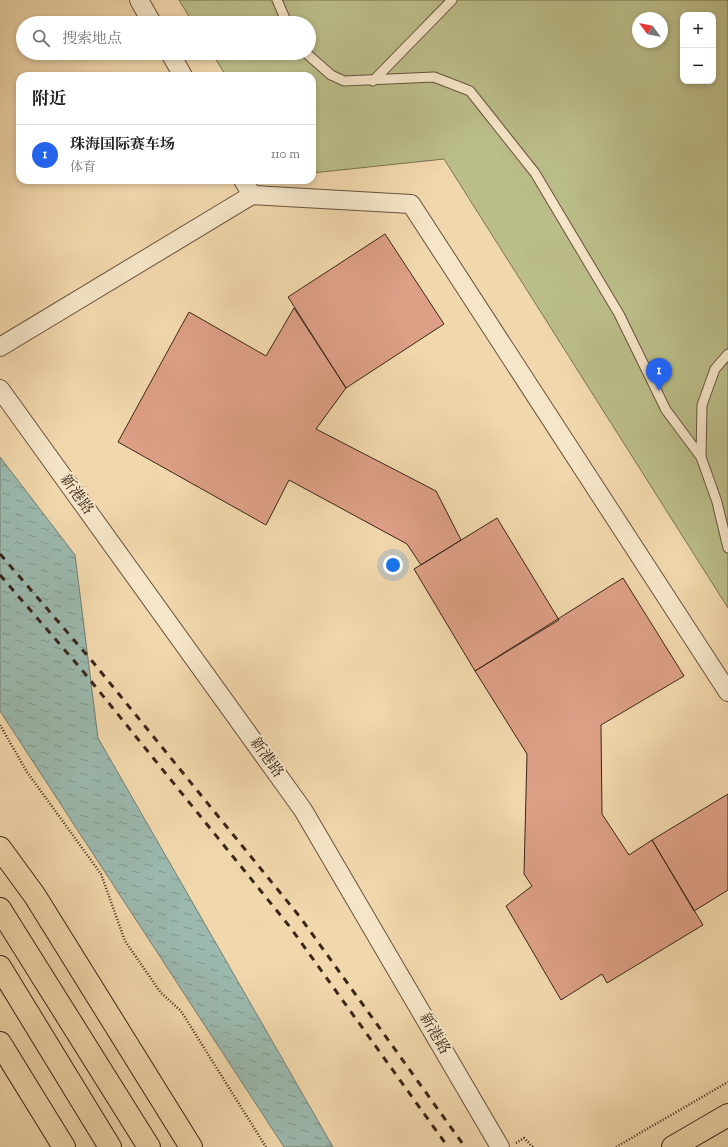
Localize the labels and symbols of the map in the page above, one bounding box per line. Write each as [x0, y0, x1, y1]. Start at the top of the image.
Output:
north arrow [632, 12, 668, 48]
pin: 1 [646, 358, 672, 391]
street label: 新港路 [54, 471, 98, 519]
your location [383, 555, 403, 575]
street label: 新港路 [244, 734, 288, 782]
street label: 新港路 [414, 1009, 454, 1059]

